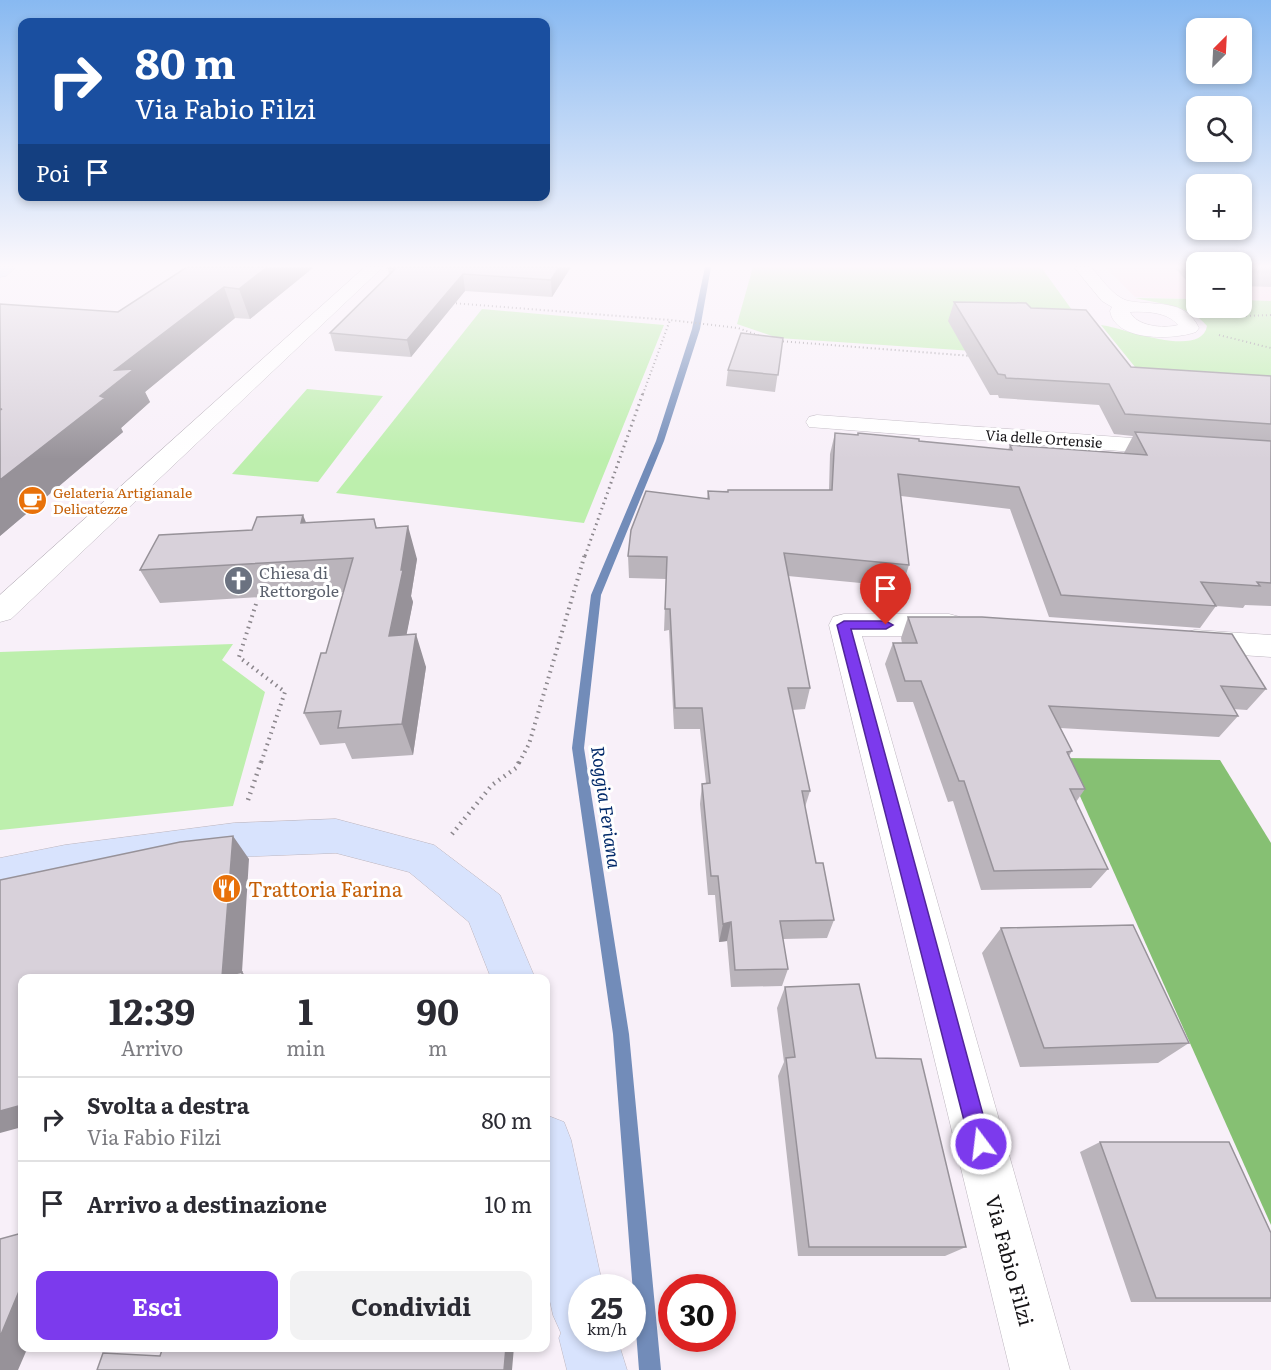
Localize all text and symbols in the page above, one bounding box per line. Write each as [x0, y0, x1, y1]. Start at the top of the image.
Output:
north arrow [1186, 18, 1252, 84]
map controls [1186, 18, 1252, 318]
text: 80 m [135, 30, 236, 92]
icon: right [36, 42, 114, 120]
text: Via Fabio Filzi [135, 87, 316, 127]
button: search [1186, 96, 1252, 162]
text: Poi [36, 156, 69, 189]
icon: arrive [81, 156, 114, 189]
button: + [1186, 174, 1252, 240]
button: − [1186, 252, 1252, 318]
street label: Via delle Ortensie [985, 424, 1103, 452]
place label: Gelateria Artigianale Delicatezze [53, 482, 192, 518]
cafe icon: Gelateria Artigianale Delicatezze [16, 484, 48, 516]
place label: Chiesa di Rettorgole [259, 560, 339, 602]
pin [860, 563, 911, 625]
church icon: Chiesa di Rettorgole [222, 565, 254, 597]
icon: arrive [869, 572, 902, 605]
water label: Roggia Feriana [585, 744, 629, 871]
restaurant icon: Trattoria Farina [211, 872, 243, 904]
place label: Trattoria Farina [248, 873, 403, 903]
text: 12:39 [109, 983, 195, 1036]
text: 1 [298, 983, 313, 1036]
text: 90 [416, 983, 459, 1036]
text: Arrivo [121, 1032, 183, 1062]
text: min [286, 1032, 325, 1062]
text: m [428, 1032, 447, 1062]
text: Svolta a destra [87, 1088, 249, 1121]
icon: right [36, 1103, 69, 1136]
text: 80 m [481, 1103, 532, 1136]
position arrow [949, 1112, 1013, 1176]
text: Via Fabio Filzi [87, 1121, 221, 1151]
icon: arrive [36, 1187, 69, 1220]
text: Arrivo a destinazione [87, 1187, 327, 1220]
text: 10 m [485, 1187, 532, 1220]
street label: Via Fabio Filzi [979, 1191, 1043, 1329]
button: Esci [36, 1271, 278, 1340]
button: Condividi [290, 1271, 532, 1340]
speed limit sign: 30 [658, 1274, 736, 1352]
text: 25 [591, 1284, 623, 1328]
text: km/h [587, 1317, 627, 1340]

